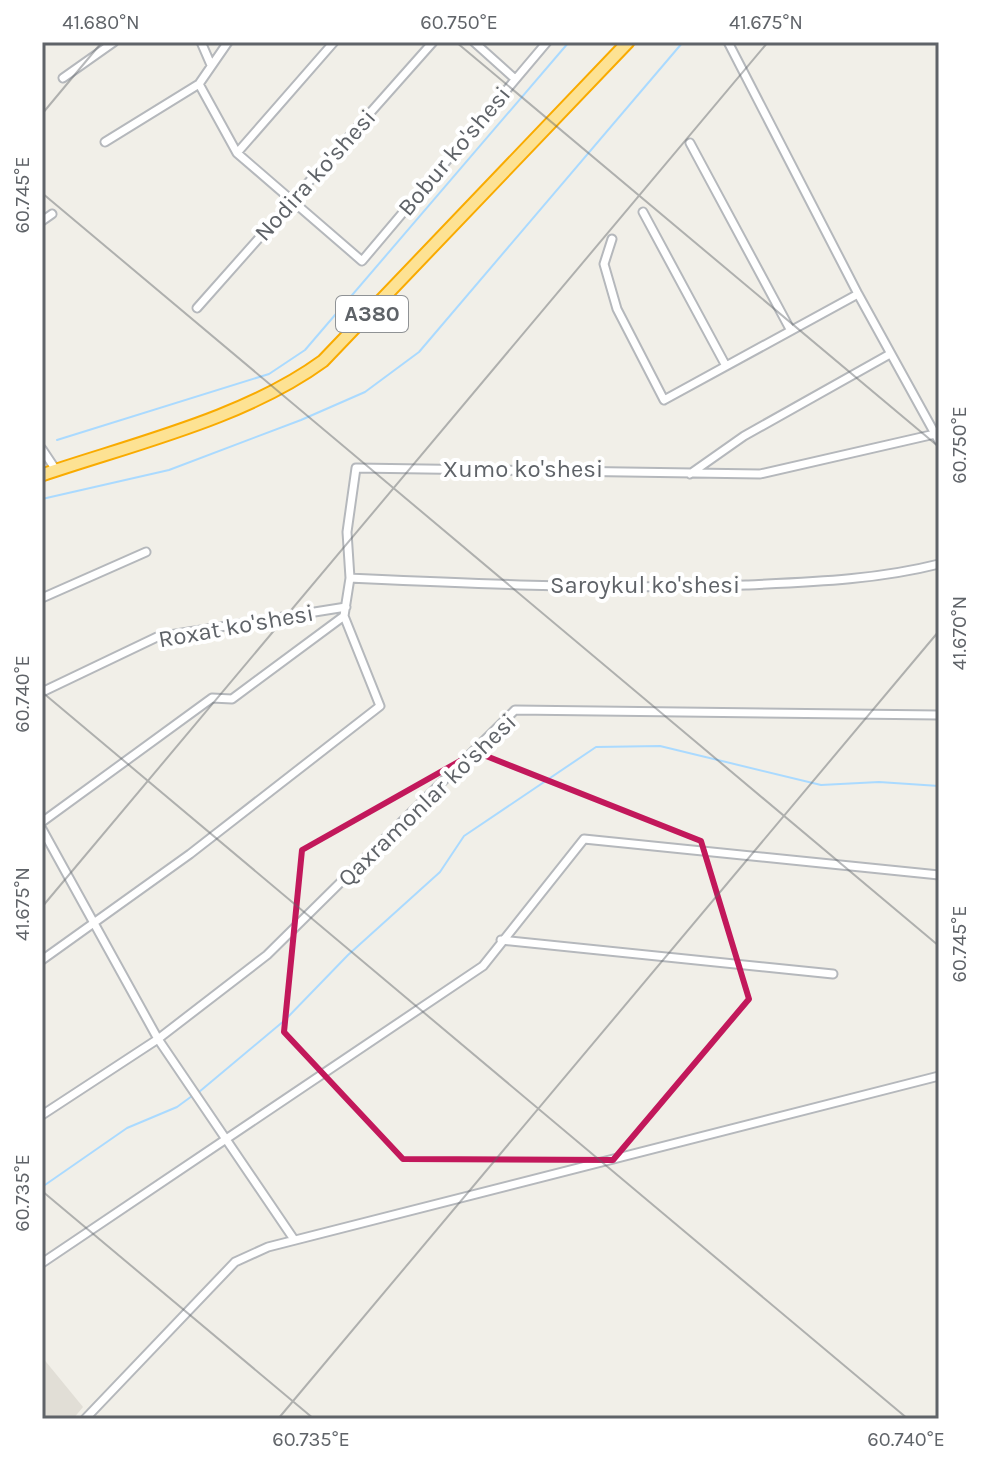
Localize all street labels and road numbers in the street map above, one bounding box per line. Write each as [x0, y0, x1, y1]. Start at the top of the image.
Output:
street label: Bobur ko'shesi [392, 81, 516, 221]
street label: Nodira ko'shesi [249, 103, 381, 247]
road number: A380 [336, 296, 408, 332]
street label: Xumo ko'shesi [443, 455, 603, 483]
street label: Saroykul ko'shesi [550, 571, 740, 599]
street label: Roxat ko'shesi [156, 599, 316, 653]
street label: Qaxramonlar ko'shesi [332, 708, 522, 892]

